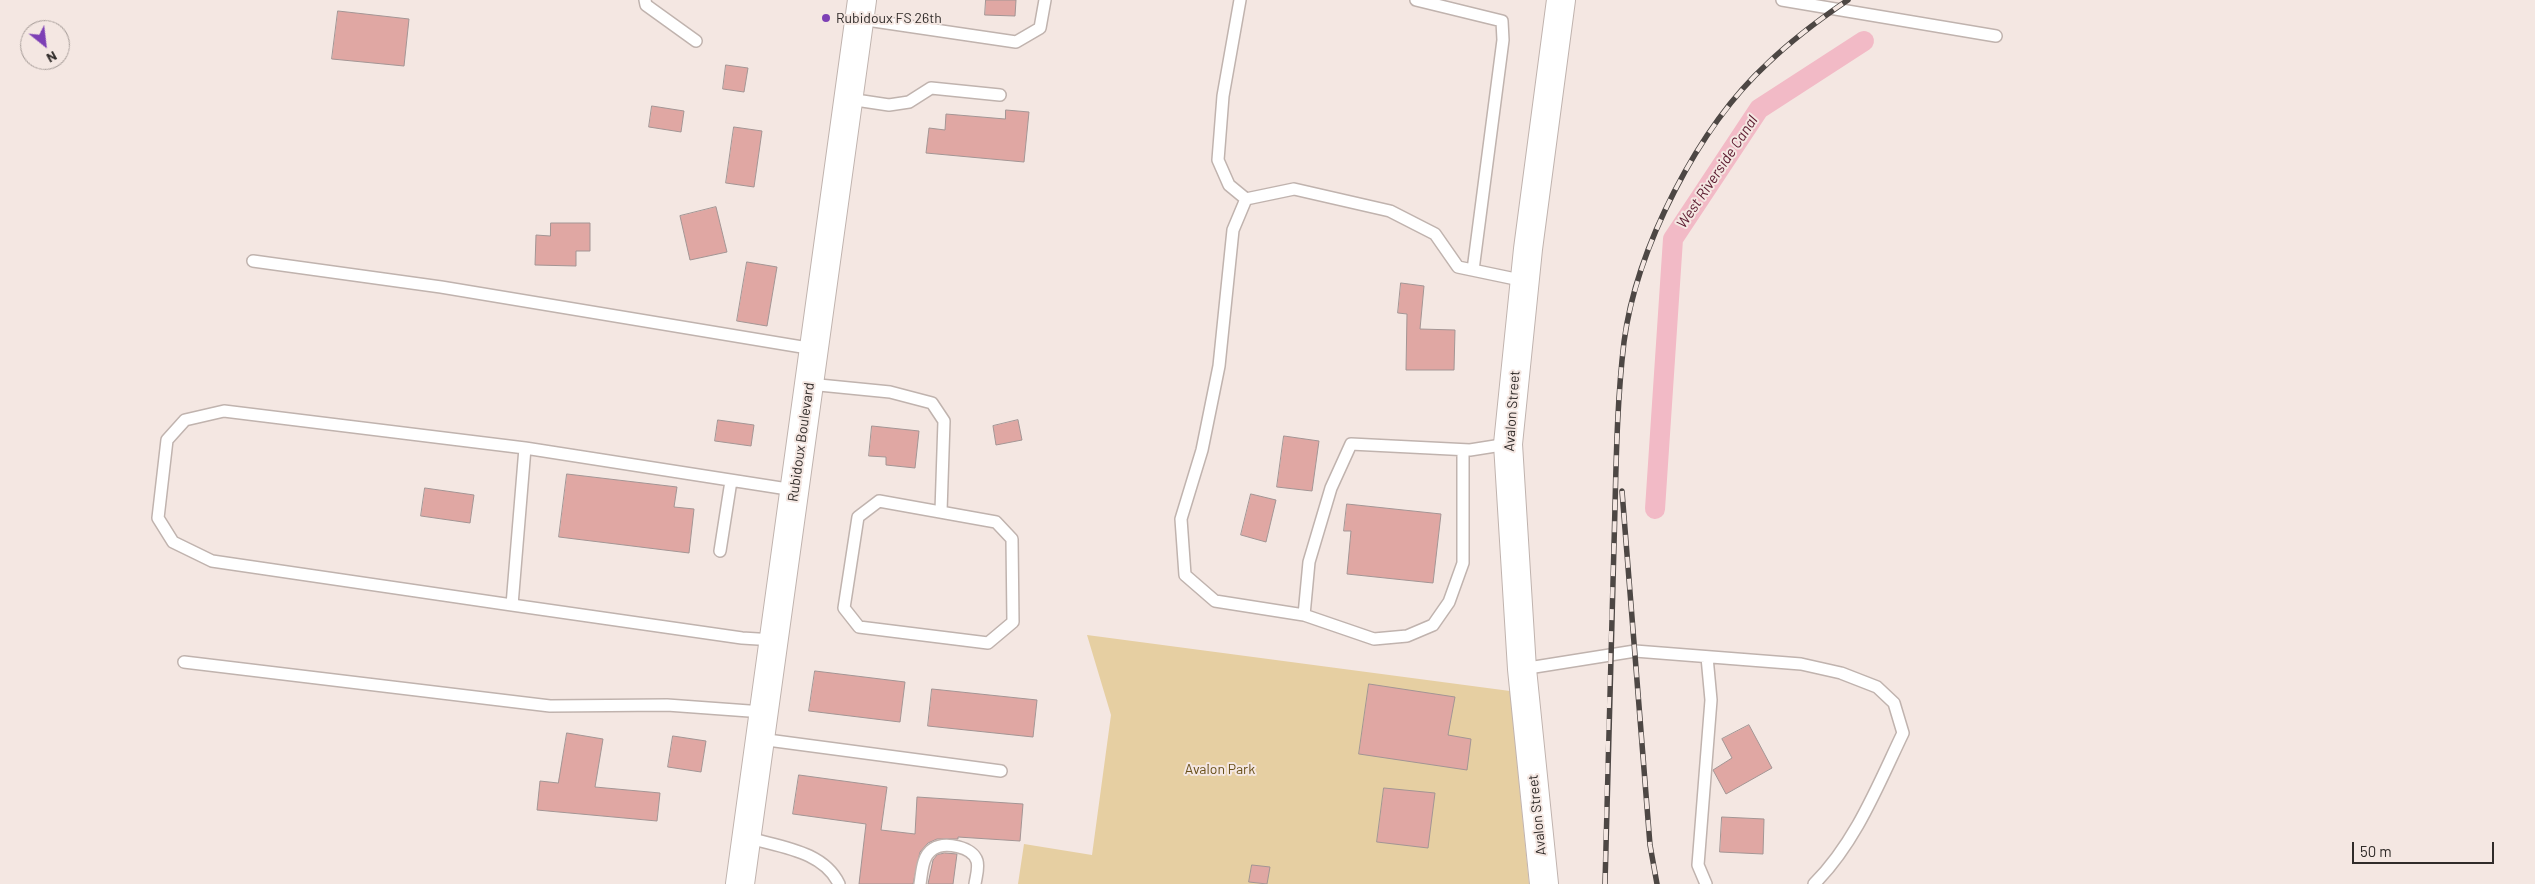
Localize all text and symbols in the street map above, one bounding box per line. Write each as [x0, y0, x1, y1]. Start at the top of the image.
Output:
place label: Rubidoux FS 26th [836, 10, 942, 26]
marker: Rubidoux FS 26th [820, 12, 832, 24]
north arrow [20, 20, 70, 70]
text: N [44, 48, 60, 67]
water label: West Riverside Canal [1673, 112, 1761, 232]
street label: Avalon Street [1501, 370, 1523, 452]
street label: Rubidoux Boulevard [784, 381, 818, 503]
park label: Avalon Park [1185, 761, 1255, 777]
street label: Avalon Street [1524, 774, 1550, 856]
scale bar [2355, 832, 2498, 864]
text: 50 m [2360, 842, 2392, 860]

